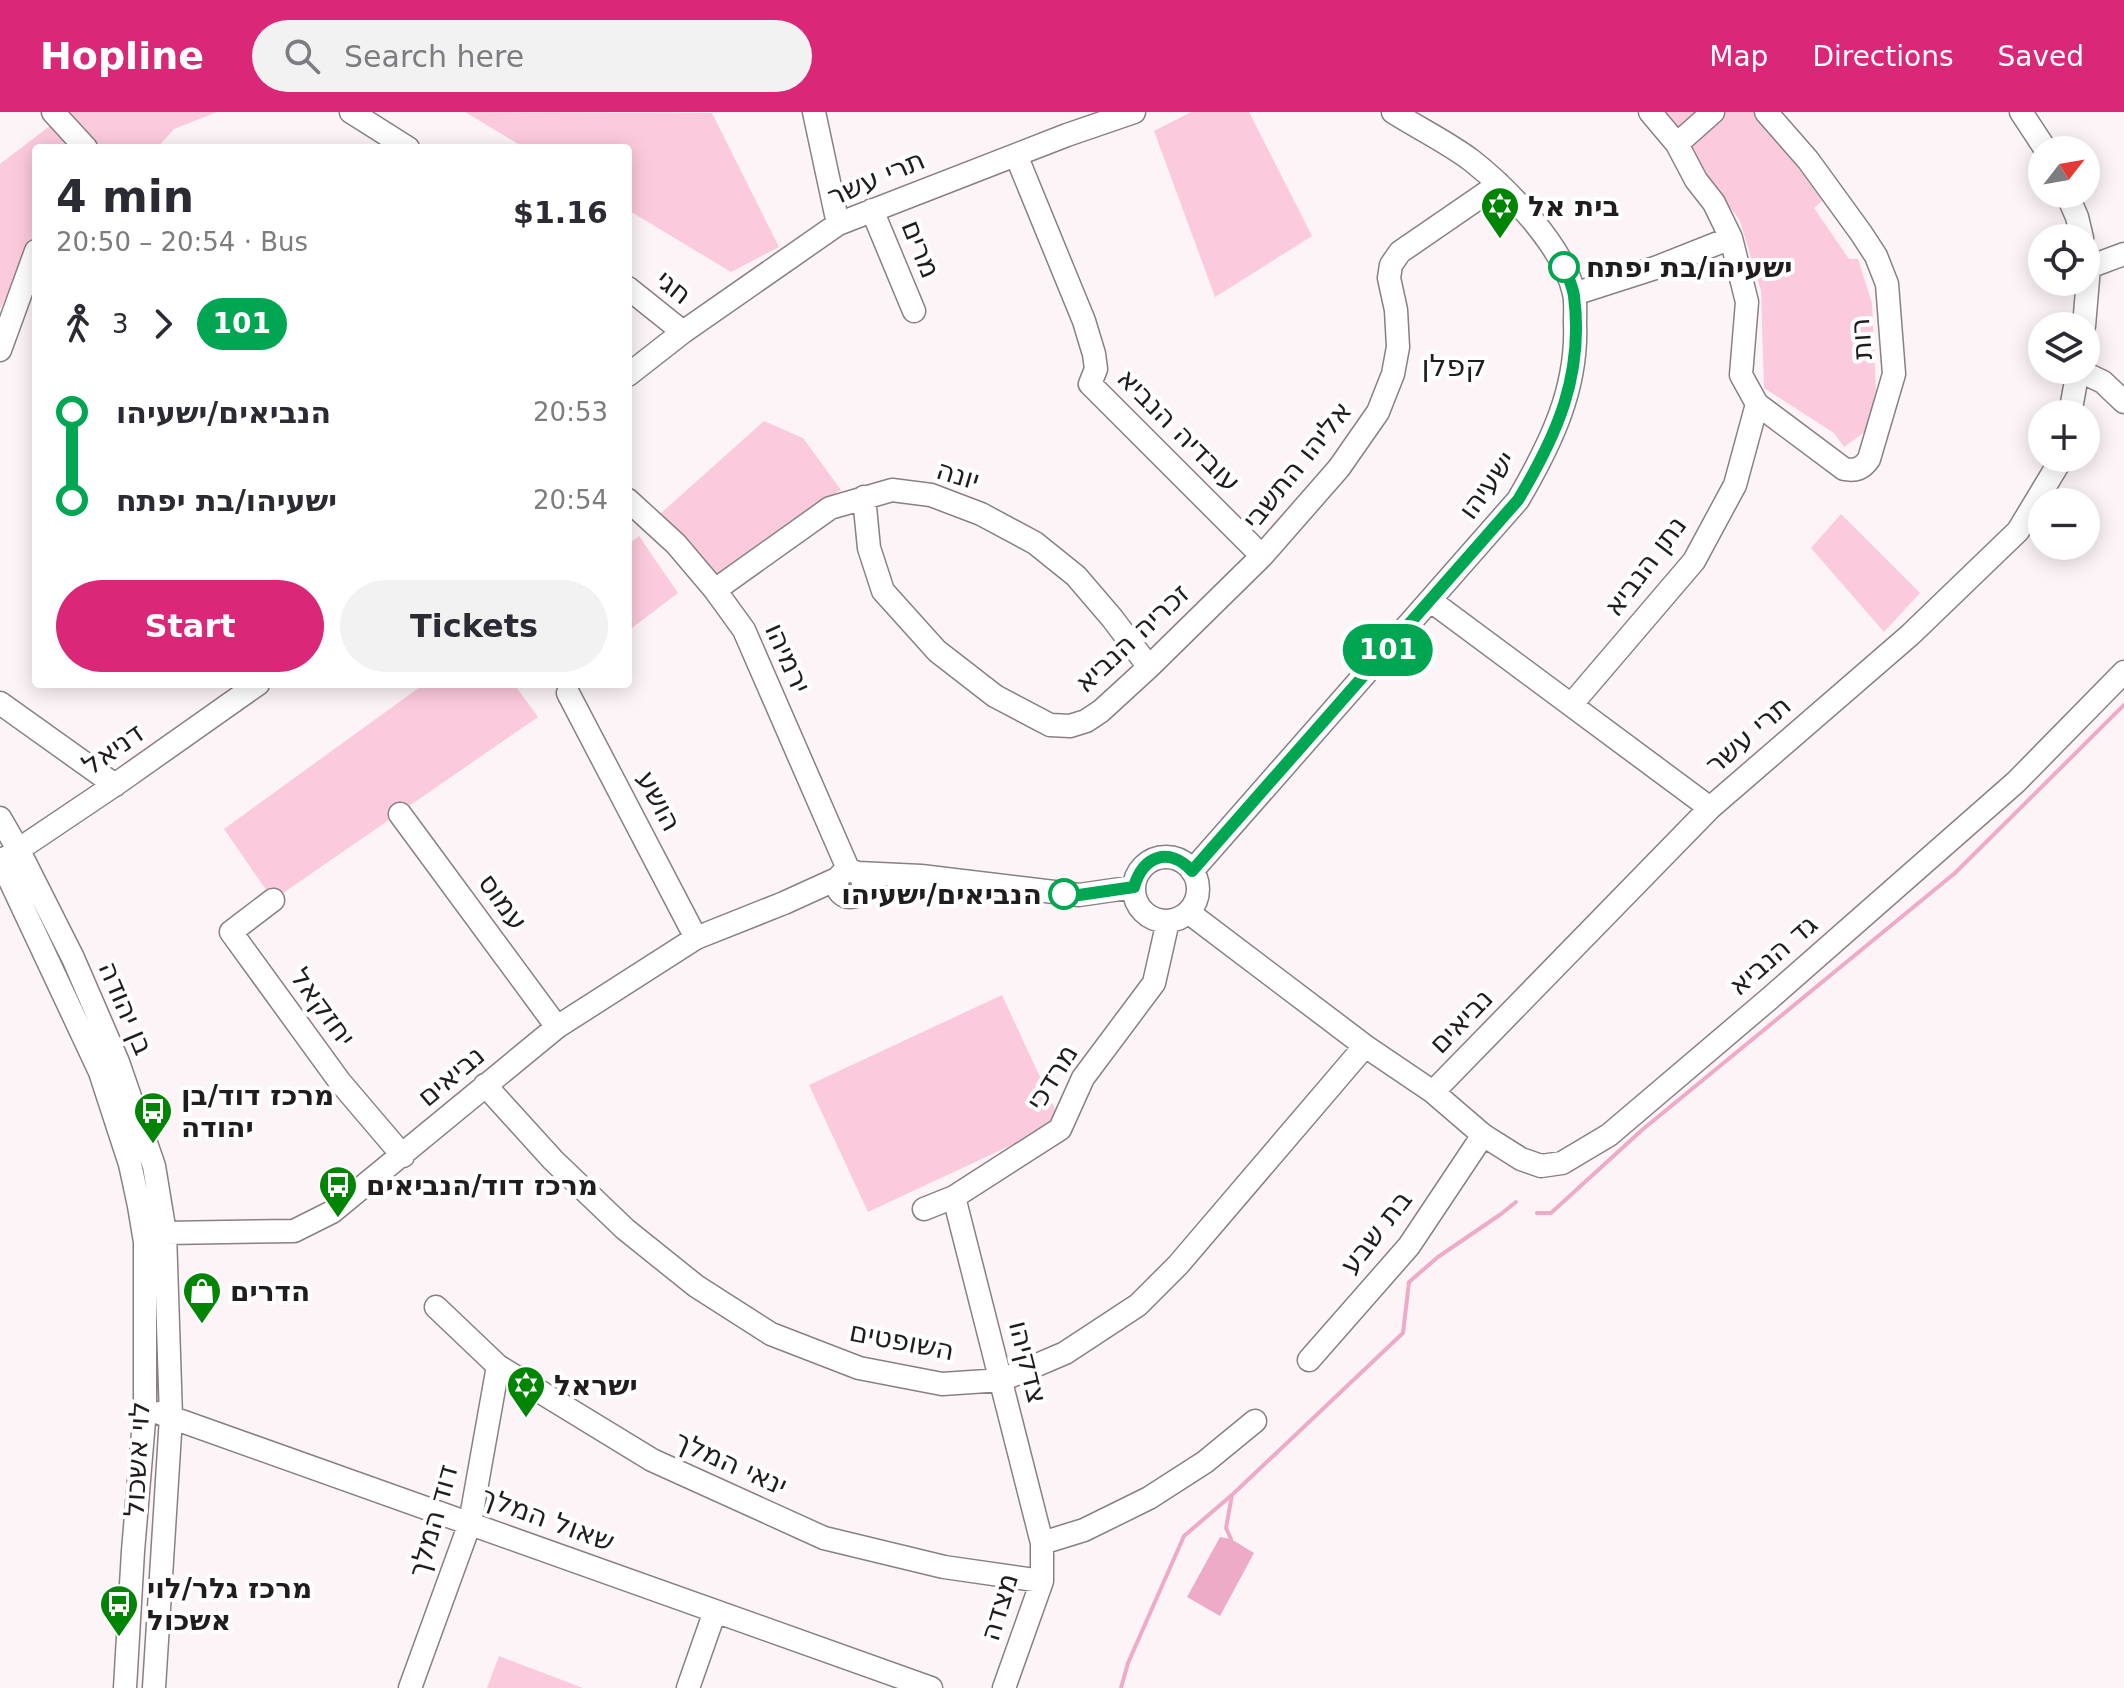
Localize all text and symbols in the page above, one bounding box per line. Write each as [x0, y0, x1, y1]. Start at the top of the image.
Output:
search box [252, 20, 812, 92]
text: Hopline [40, 34, 204, 78]
icon: search [280, 34, 324, 78]
text: Search here [344, 39, 524, 74]
text: Map [1709, 40, 1768, 73]
text: Directions [1812, 40, 1953, 73]
text: Saved [1997, 40, 2084, 73]
north arrow [2028, 136, 2100, 208]
map controls [2028, 136, 2100, 560]
street label: תרי עשר [822, 143, 930, 213]
text: 4 min [56, 171, 194, 222]
synagogue icon: בית אל [1479, 185, 1521, 240]
place label: בית אל [1528, 190, 1620, 223]
text: $1.16 [513, 195, 608, 230]
street label: מרים [895, 215, 947, 283]
button: locate [2028, 224, 2100, 296]
text: 20:50 – 20:54 · Bus [56, 227, 308, 257]
place label: ישעיהו/בת יפתח [1586, 251, 1792, 284]
marker: ישעיהו/בת יפתח [1549, 252, 1579, 282]
street label: חגי [650, 263, 698, 311]
icon: walk [56, 302, 100, 346]
icon: forward [141, 302, 185, 346]
text: 101 [213, 307, 271, 340]
text: 3 [112, 309, 129, 339]
button: layers [2028, 312, 2100, 384]
street label: רות [1843, 317, 1879, 361]
district label: קפלן [1421, 348, 1487, 383]
street label: עובדיה הנביא [1110, 361, 1248, 499]
text: הנביאים/ישעיהו [116, 395, 331, 430]
street label: אליהו התשבי [1235, 395, 1359, 535]
text: 20:53 [533, 397, 608, 427]
button: + [2028, 400, 2100, 472]
street label: ישעיהו [1451, 445, 1523, 525]
street label: יונה [932, 453, 984, 497]
text: ישעיהו/בת יפתח [116, 483, 337, 518]
text: 20:54 [533, 485, 608, 515]
button: − [2028, 488, 2100, 560]
street label: נתן הנביא [1597, 509, 1693, 623]
street label: זכריה הנביא [1068, 577, 1196, 699]
button: Start [56, 580, 324, 672]
button: Tickets [340, 580, 608, 672]
street label: ירמיהו [758, 618, 818, 698]
line badge: 101 [1342, 624, 1434, 676]
text: 101 [1359, 633, 1417, 666]
street label: תרי עשר [1698, 689, 1798, 781]
street label: דניאל [76, 716, 150, 782]
street label: הושע [630, 765, 688, 837]
street label: עמוס [471, 867, 535, 937]
place label: הנביאים/ישעיהו [841, 878, 1042, 911]
marker: הנביאים/ישעיהו [1049, 879, 1079, 909]
street label: גד הנביא [1722, 908, 1824, 1002]
street label: בן יהודה [92, 956, 160, 1060]
street label: יחזקאל [284, 961, 362, 1053]
street label: נביאים [1422, 982, 1500, 1060]
street label: מרדכי [1019, 1038, 1085, 1116]
street label: נביאים [411, 1039, 491, 1113]
place label: מרכז דוד/בן יהודה [181, 1079, 334, 1144]
bus stop icon: מרכז דוד/בן יהודה [132, 1090, 174, 1145]
bus stop icon: מרכז דוד/הנביאים [317, 1164, 359, 1219]
place label: מרכז דוד/הנביאים [366, 1169, 598, 1202]
street label: בת שבע [1333, 1184, 1419, 1280]
shop icon: הדרים [181, 1270, 223, 1325]
place label: הדרים [230, 1275, 310, 1308]
street label: השופטים [847, 1315, 957, 1367]
street label: צדקיהו [1002, 1317, 1054, 1407]
synagogue icon: ישראל [505, 1364, 547, 1419]
place label: ישראל [554, 1369, 638, 1402]
street label: לוי אשכול [117, 1400, 157, 1518]
street label: ינאי המלך [670, 1424, 792, 1502]
street label: דוד המלך [401, 1461, 465, 1581]
street label: שאול המלך [477, 1480, 619, 1558]
street label: מצדה [973, 1569, 1025, 1645]
place label: מרכז גלר/לוי אשכול [147, 1572, 312, 1637]
bus stop icon: מרכז גלר/לוי אשכול [98, 1583, 140, 1638]

